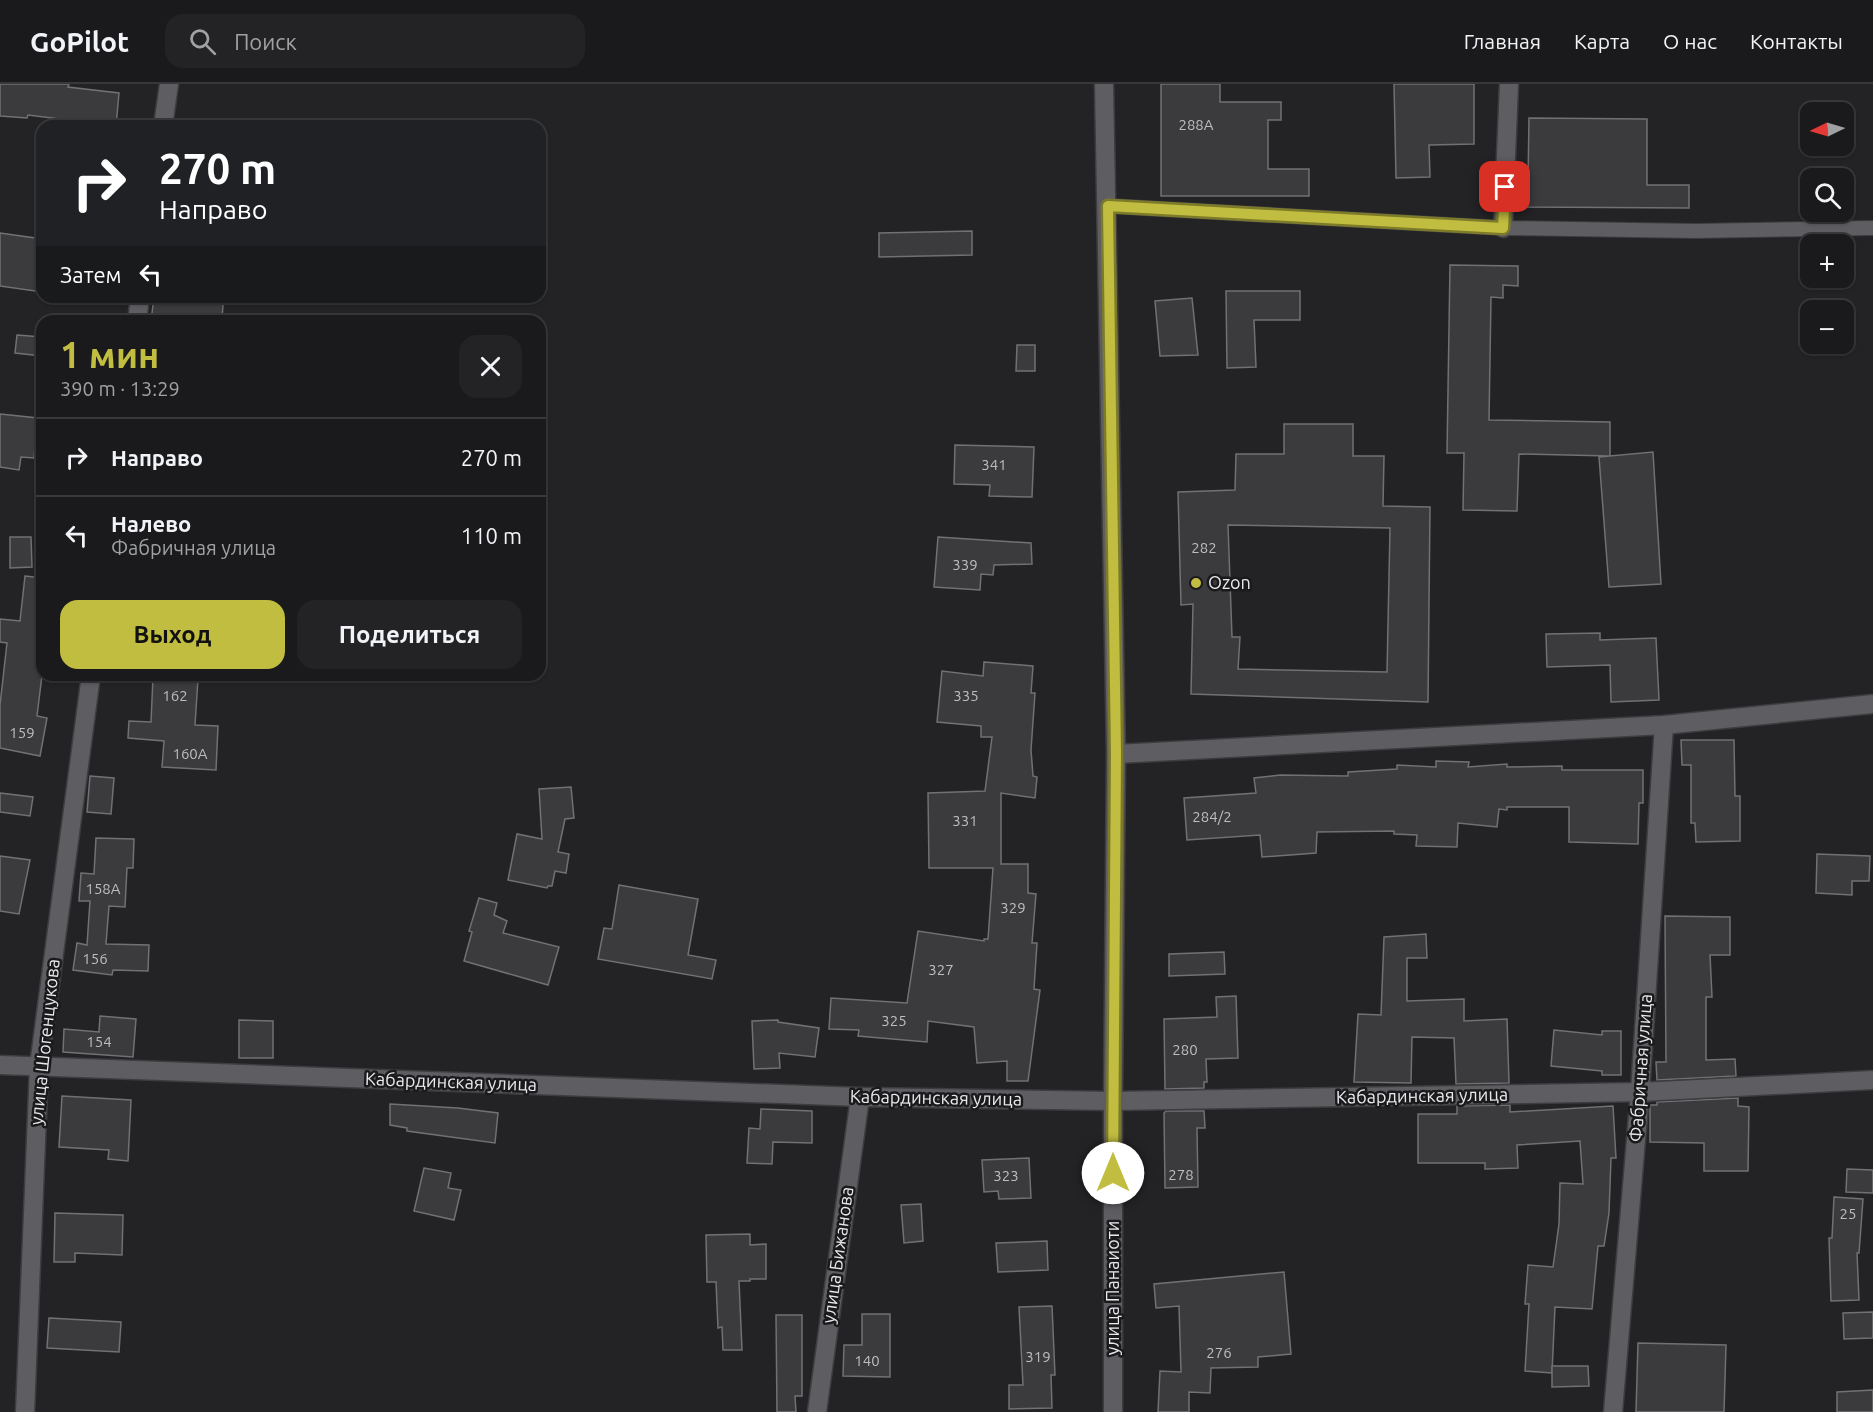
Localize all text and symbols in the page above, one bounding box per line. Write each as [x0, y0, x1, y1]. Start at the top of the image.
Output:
search box [165, 14, 585, 68]
icon: search [186, 25, 219, 58]
text: GoPilot [30, 26, 129, 57]
text: Поиск [234, 29, 297, 54]
text: Главная [1464, 29, 1541, 53]
text: Карта [1574, 29, 1630, 53]
text: О нас [1663, 29, 1717, 53]
text: Контакты [1750, 29, 1843, 53]
north arrow [1800, 102, 1854, 156]
map controls [1800, 102, 1854, 354]
house number: 288А [1178, 116, 1214, 133]
icon: right [60, 144, 138, 222]
text: 270 m [159, 145, 276, 192]
pin [1479, 161, 1530, 212]
button: search [1800, 168, 1854, 222]
icon: arrive [1488, 170, 1521, 203]
text: Направо [159, 194, 268, 224]
button: + [1800, 234, 1854, 288]
icon: left [134, 258, 167, 291]
text: Затем [60, 262, 122, 287]
button: − [1800, 300, 1854, 354]
text: 1 мин [60, 334, 159, 375]
button: close [459, 335, 522, 398]
text: 390 m · 13:29 [60, 377, 180, 400]
icon: right [60, 441, 93, 474]
text: Направо [111, 445, 203, 470]
text: 270 m [461, 445, 522, 470]
house number: 341 [981, 456, 1007, 473]
text: Налево [111, 511, 191, 536]
icon: left [60, 519, 93, 552]
text: 110 m [461, 523, 522, 548]
text: Фабричная улица [111, 536, 276, 559]
house number: 282 [1191, 539, 1217, 556]
house number: 339 [952, 556, 978, 573]
place label: Ozon [1208, 572, 1251, 592]
marker: Ozon [1189, 576, 1203, 590]
button: Выход [60, 600, 285, 669]
button: Поделиться [297, 600, 522, 669]
house number: 162 [162, 687, 188, 704]
house number: 335 [953, 687, 979, 704]
house number: 159 [9, 724, 35, 741]
house number: 160А [172, 745, 208, 762]
house number: 284/2 [1192, 808, 1232, 825]
house number: 331 [952, 812, 978, 829]
house number: 158А [85, 880, 121, 897]
house number: 329 [1000, 899, 1026, 916]
house number: 156 [82, 950, 108, 967]
street label: улица Шогенцукова [25, 958, 63, 1126]
house number: 327 [928, 961, 954, 978]
street label: Фабричная улица [1625, 993, 1655, 1143]
house number: 325 [881, 1012, 907, 1029]
house number: 154 [86, 1033, 112, 1050]
house number: 280 [1172, 1041, 1198, 1058]
street label: Кабардинская улица [365, 1068, 537, 1094]
street label: Кабардинская улица [1336, 1083, 1508, 1107]
street label: Кабардинская улица [850, 1085, 1022, 1109]
position arrow [1081, 1141, 1145, 1205]
house number: 278 [1168, 1166, 1194, 1183]
house number: 323 [993, 1167, 1019, 1184]
street label: улица Бижанова [818, 1185, 857, 1325]
house number: 25 [1840, 1205, 1856, 1222]
street label: улица Панаиоти [1102, 1221, 1122, 1355]
house number: 276 [1206, 1344, 1232, 1361]
house number: 319 [1025, 1348, 1051, 1365]
house number: 140 [854, 1352, 880, 1369]

